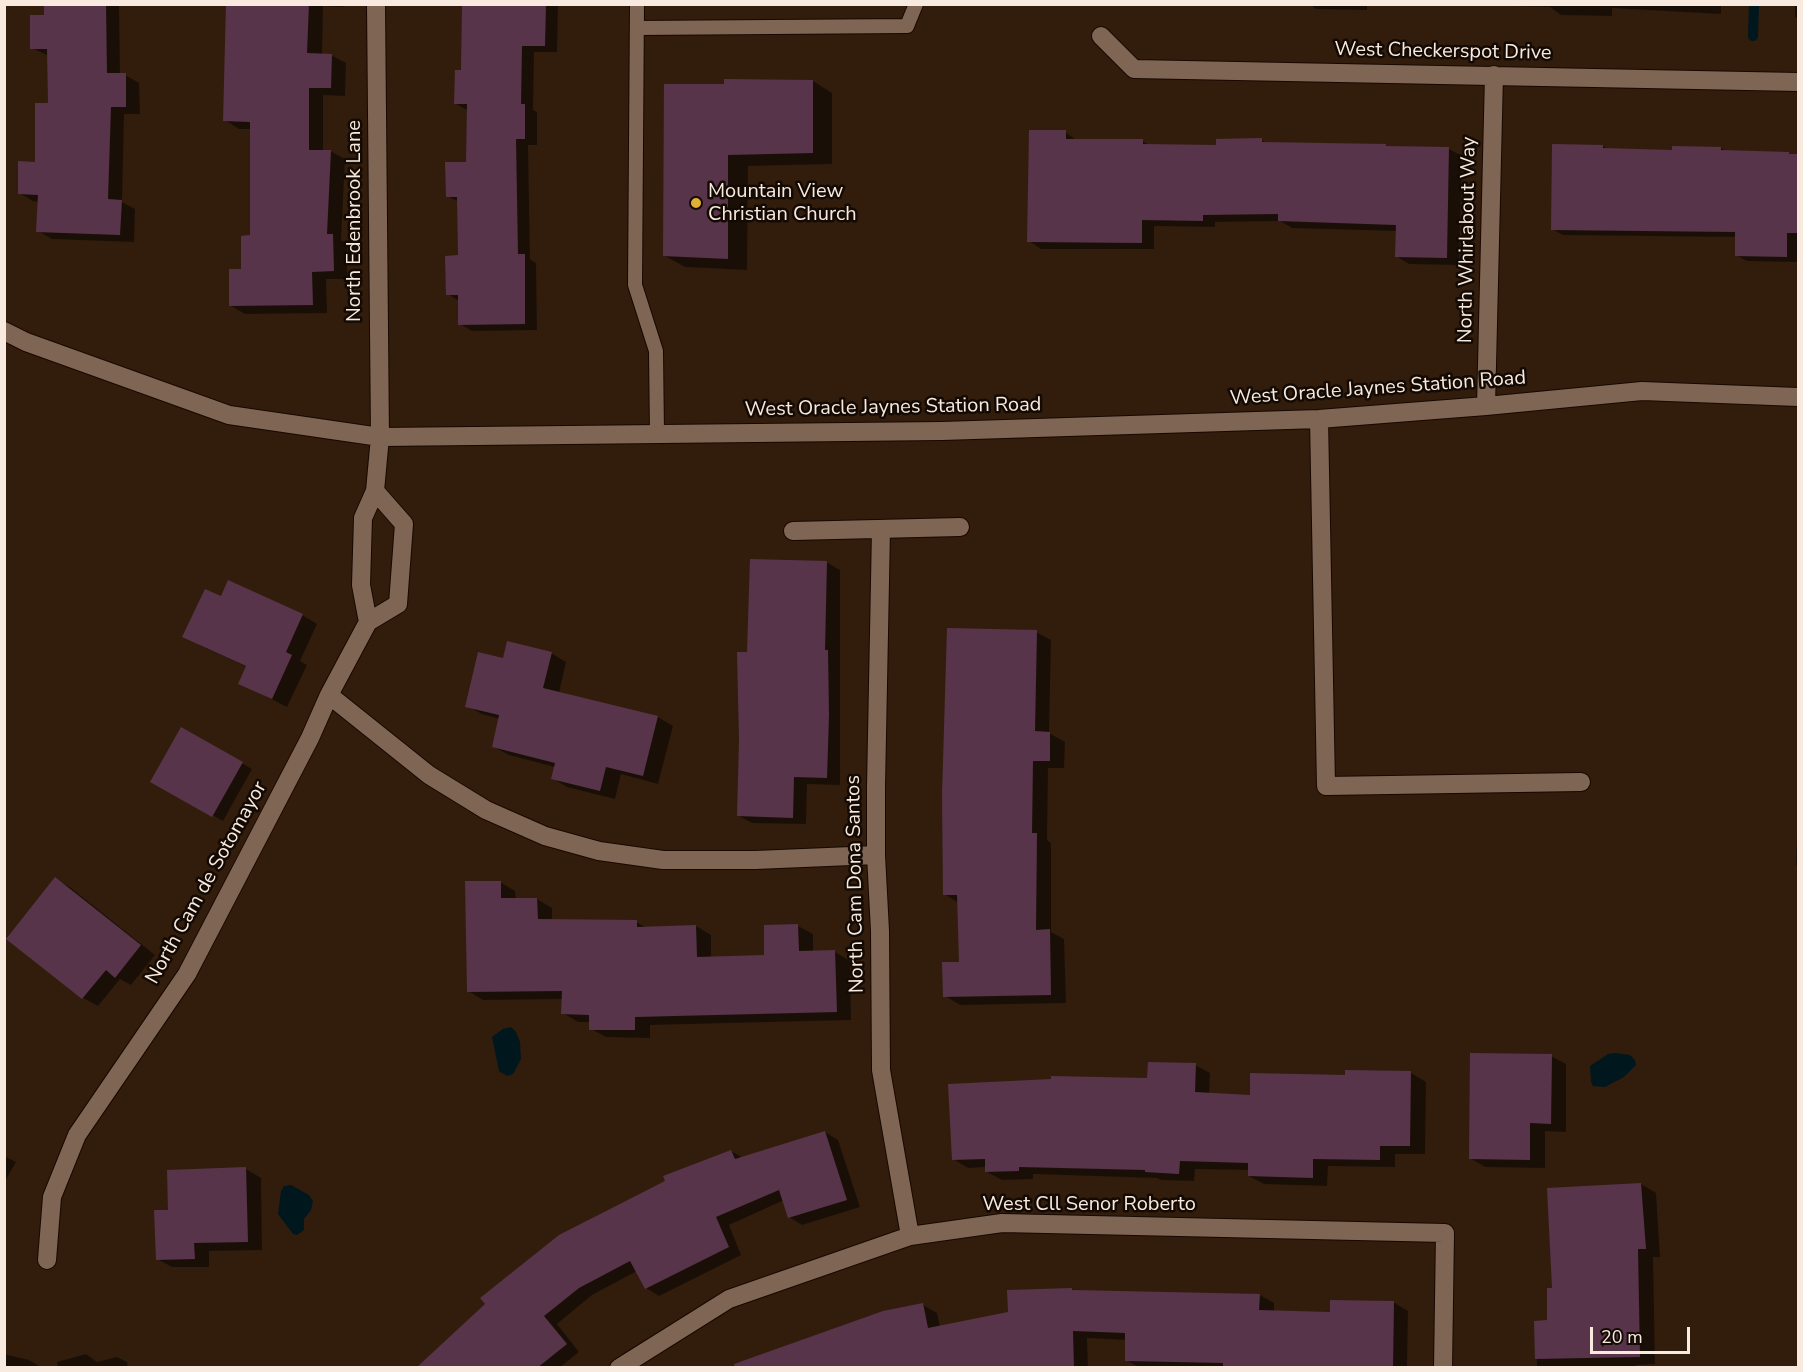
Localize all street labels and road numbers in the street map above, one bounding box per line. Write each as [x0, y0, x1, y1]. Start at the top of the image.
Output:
street label: West Checkerspot Drive [1334, 38, 1552, 66]
street label: North Edenbrook Lane [343, 120, 367, 322]
street label: North Whirlabout Way [1454, 137, 1482, 343]
street label: West Oracle Jaynes Station Road [1229, 367, 1527, 411]
street label: West Oracle Jaynes Station Road [744, 393, 1042, 423]
street label: North Cam Dona Santos [842, 775, 870, 993]
street label: North Cam de Sotomayor [141, 778, 273, 988]
street label: West Cll Senor Roberto [982, 1193, 1196, 1217]

